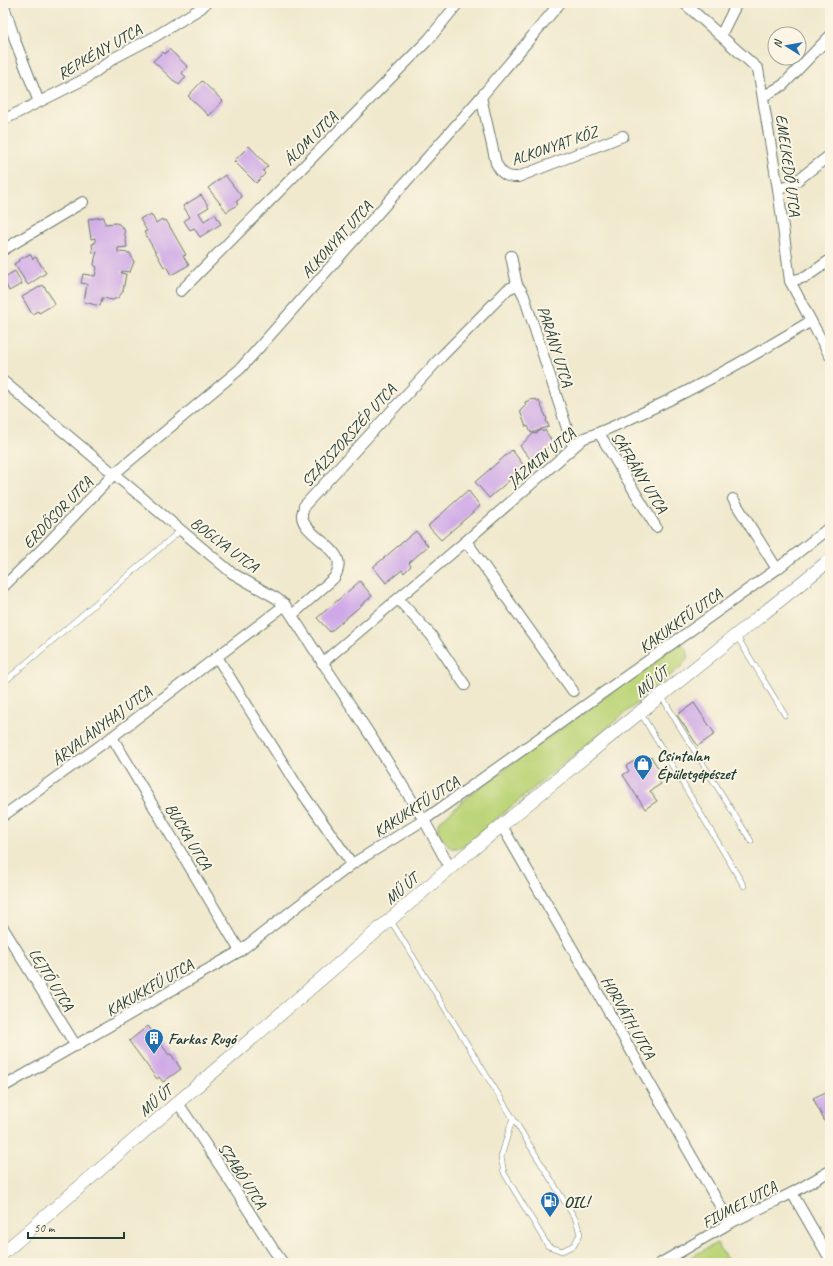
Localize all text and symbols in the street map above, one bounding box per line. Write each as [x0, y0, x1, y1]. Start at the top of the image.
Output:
street label: REPKÉNY UTCA [54, 19, 146, 84]
north arrow [767, 26, 807, 66]
text: N [770, 37, 785, 49]
street label: ÁLOM UTCA [280, 107, 343, 170]
street label: EMELKEDŐ UTCA [771, 113, 805, 218]
street label: ALKONYAT KÖZ [509, 121, 602, 170]
street label: ALKONYAT UTCA [297, 196, 377, 282]
street label: PARÁNY UTCA [533, 304, 578, 390]
street label: SZÁZSZORSZÉP UTCA [297, 379, 401, 491]
street label: JÁZMIN UTCA [503, 423, 580, 493]
street label: SÁFRÁNY UTCA [606, 428, 672, 518]
street label: ERDŐSOR UTCA [18, 472, 98, 553]
street label: BOGLYA UTCA [186, 513, 263, 577]
street label: KAKUKKFŰ UTCA [635, 583, 727, 658]
street label: MŰ ÚT [631, 660, 676, 702]
street label: ÁRVALÁNYHAJ UTCA [48, 681, 156, 770]
place label: Csintalan Épületgépészet [657, 746, 737, 784]
shop icon: Csintalan Épületgépészet [632, 753, 654, 781]
street label: KAKUKKFŰ UTCA [370, 771, 464, 842]
street label: BUCKA UTCA [161, 800, 216, 874]
street label: MŰ ÚT [381, 866, 425, 909]
street label: LEJTŐ UTCA [24, 945, 79, 1015]
street label: KAKUKKFŰ UTCA [102, 954, 198, 1021]
street label: HORVÁTH UTCA [596, 973, 660, 1063]
building icon: Farkas Rugó [143, 1027, 165, 1055]
place label: Farkas Rugó [168, 1029, 238, 1049]
street label: MŰ ÚT [135, 1078, 179, 1121]
street label: SZABÓ UTCA [213, 1139, 271, 1213]
street label: FIUMEI UTCA [699, 1176, 781, 1233]
fuel station icon: OIL! [539, 1190, 561, 1218]
place label: OIL! [564, 1192, 592, 1212]
scale bar [28, 1214, 124, 1240]
text: 50 m [34, 1220, 56, 1236]

